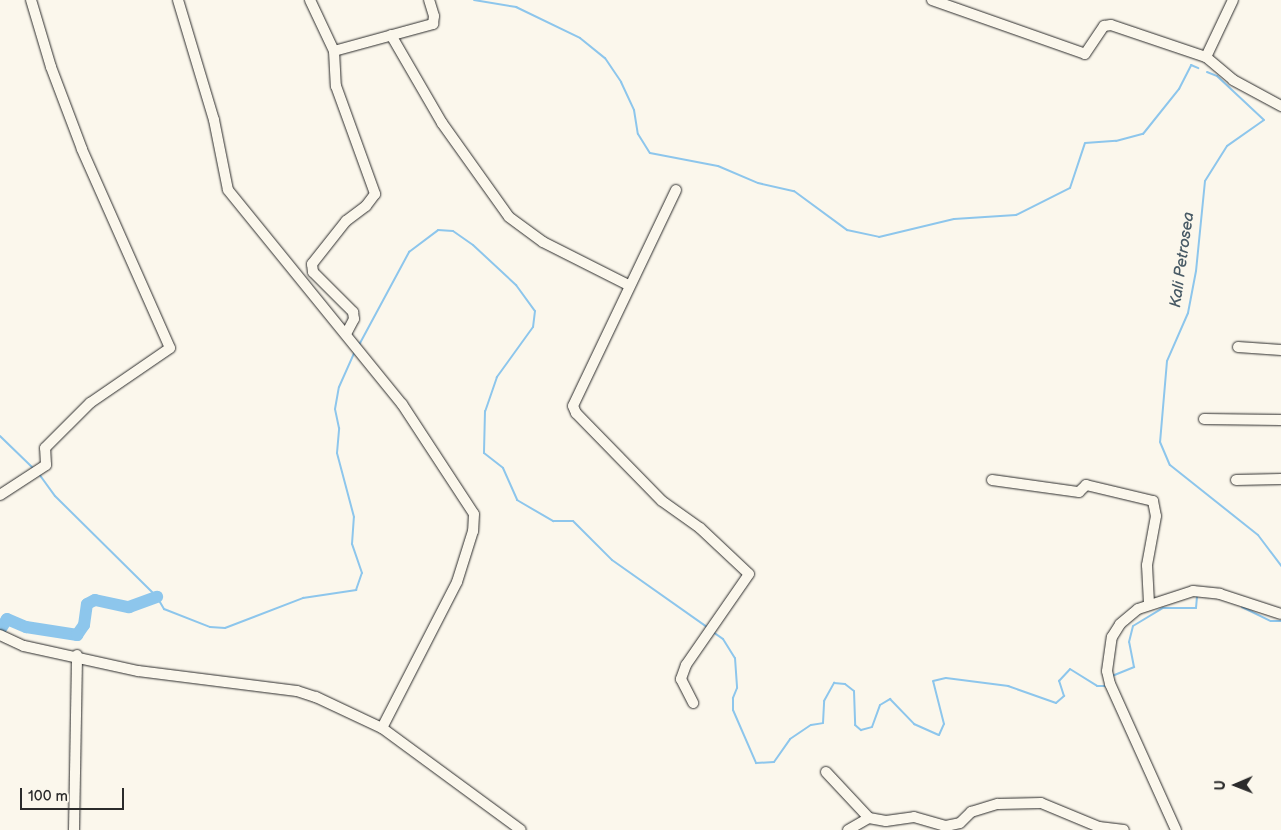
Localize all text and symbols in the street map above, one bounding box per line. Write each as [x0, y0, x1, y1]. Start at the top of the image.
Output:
water label: Kali Petrosea [1167, 211, 1199, 309]
north arrow [1211, 760, 1261, 810]
scale bar [22, 778, 126, 810]
text: U [1212, 780, 1229, 790]
text: 100 m [28, 787, 68, 806]

